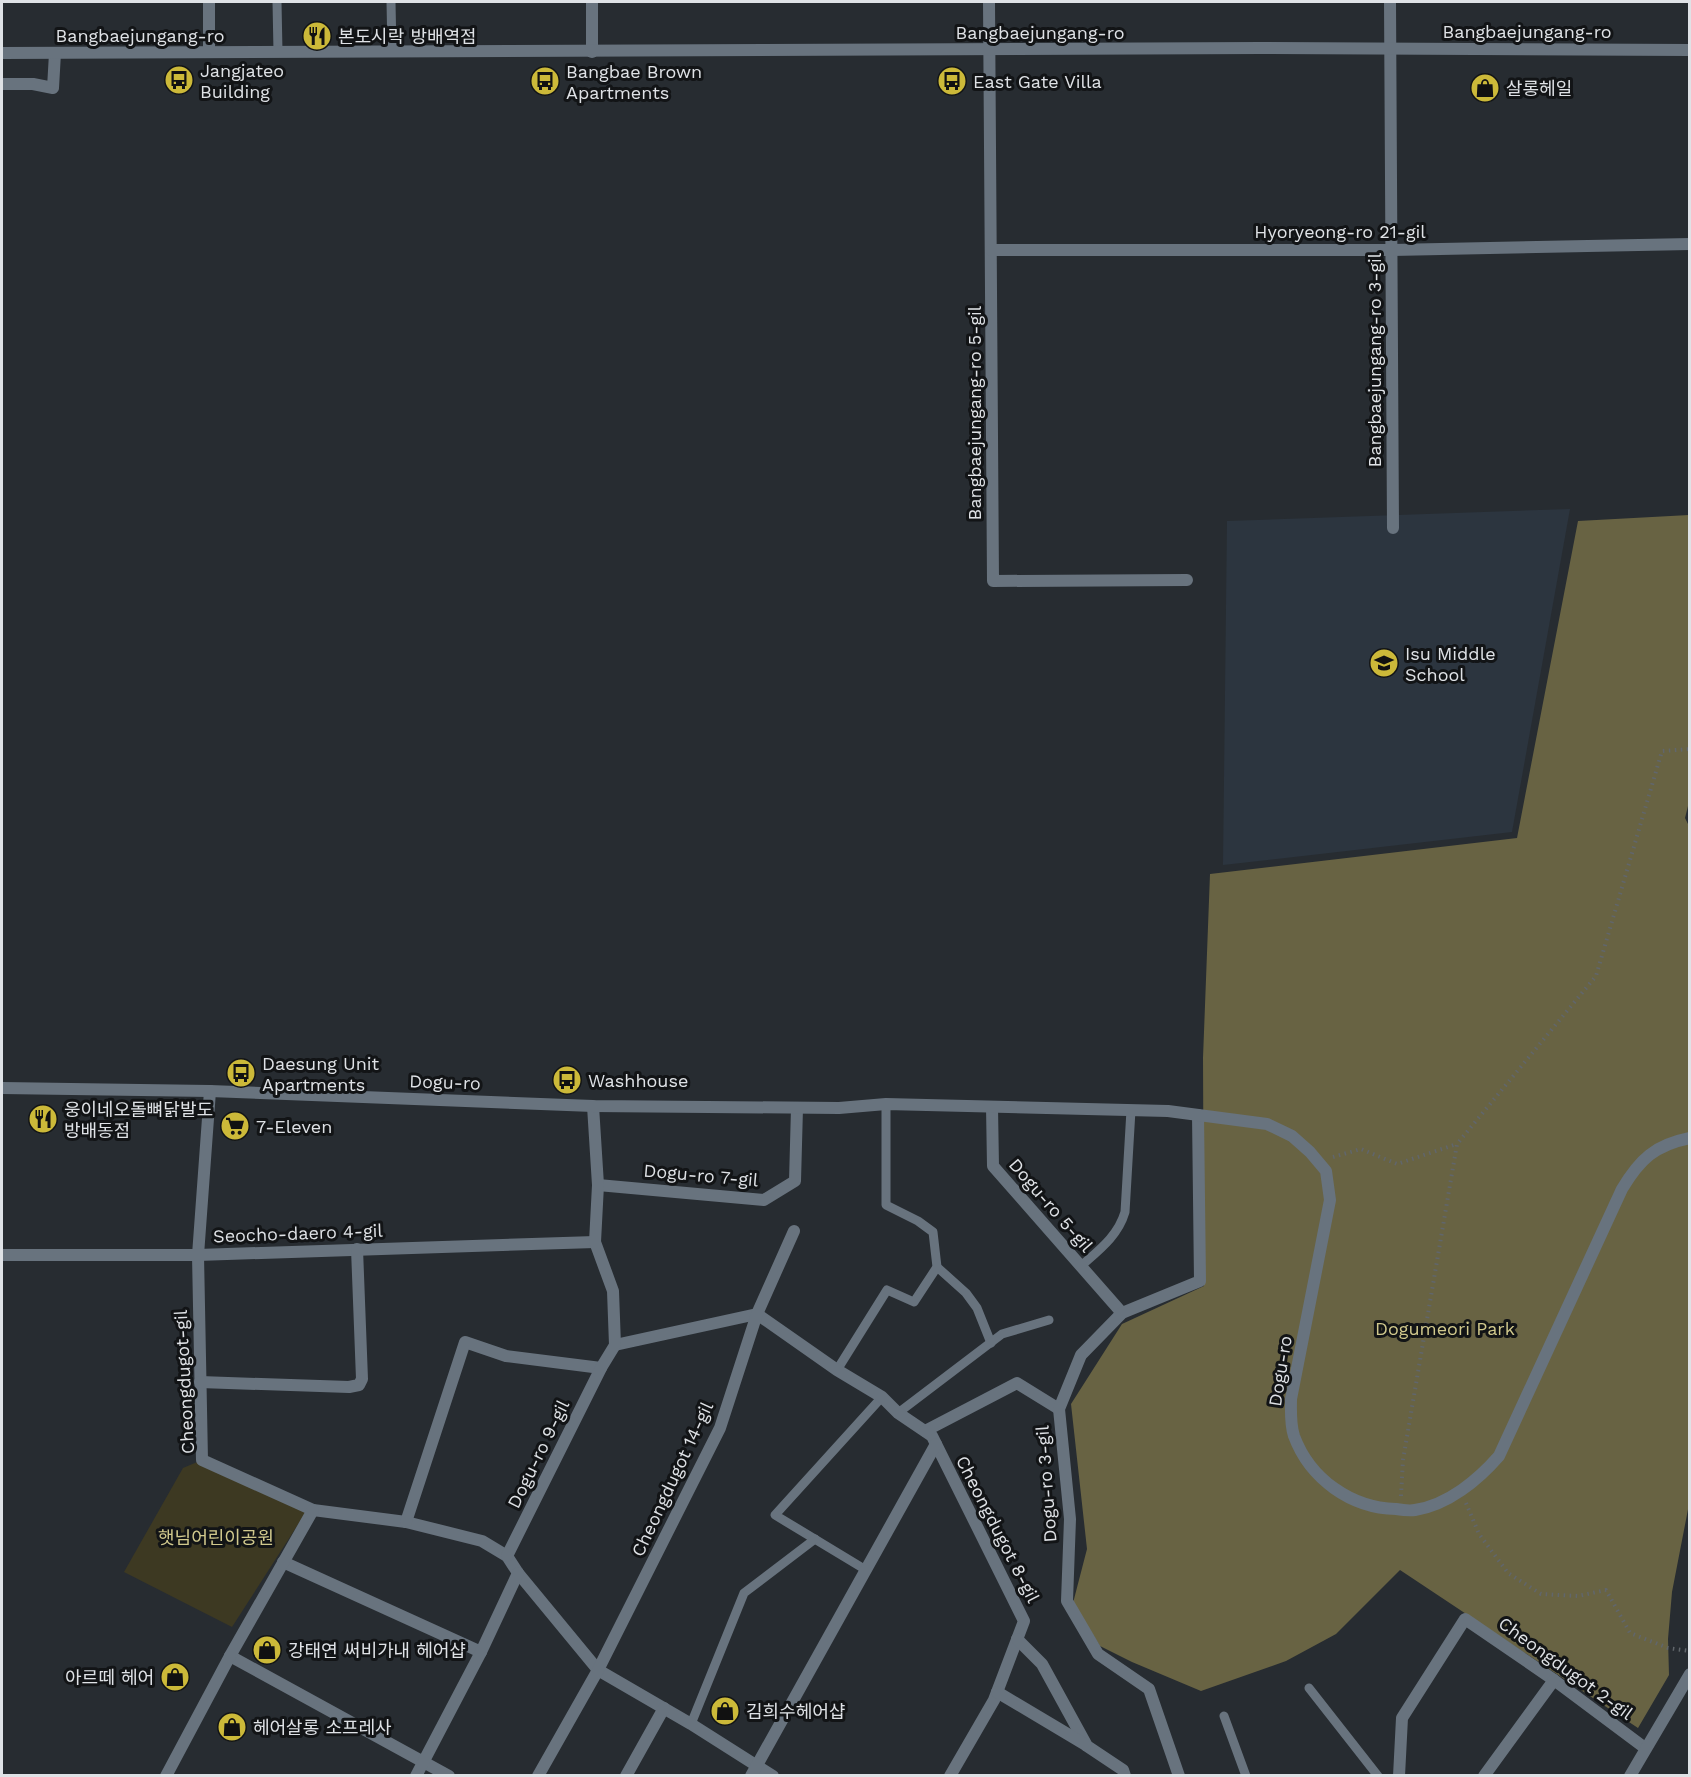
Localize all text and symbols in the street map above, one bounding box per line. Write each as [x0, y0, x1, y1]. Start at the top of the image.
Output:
restaurant icon: 본도시락 방배역점 [301, 20, 333, 52]
street label: Bangbaejungang-ro [1442, 21, 1612, 42]
street label: Bangbaejungang-ro [955, 22, 1125, 43]
street label: Bangbaejungang-ro [55, 25, 225, 46]
place label: 본도시락 방배역점 [338, 26, 477, 47]
place label: Jangjateo Building [200, 60, 284, 102]
place label: Bangbae Brown Apartments [566, 61, 702, 103]
bus stop icon: Jangjateo Building [163, 64, 195, 96]
bus stop icon: Bangbae Brown Apartments [529, 65, 561, 97]
bus stop icon: East Gate Villa [936, 65, 968, 97]
place label: East Gate Villa [973, 71, 1102, 92]
shop icon: 살롱헤일 [1469, 72, 1501, 104]
place label: 살롱헤일 [1506, 78, 1572, 99]
street label: Hyoryeong-ro 21-gil [1254, 221, 1426, 242]
street label: Bangbaejungang-ro 3-gil [1364, 252, 1385, 467]
street label: Bangbaejungang-ro 5-gil [964, 305, 985, 520]
place label: Isu Middle School [1405, 643, 1496, 685]
school or university icon: Isu Middle School [1368, 647, 1400, 679]
place label: Daesung Unit Apartments [262, 1053, 380, 1095]
bus stop icon: Daesung Unit Apartments [225, 1057, 257, 1089]
bus stop icon: Washhouse [551, 1064, 583, 1096]
street label: Dogu-ro [409, 1070, 481, 1094]
place label: Washhouse [588, 1070, 688, 1091]
place label: 웅이네오돌뼈닭발도 방배동점 [64, 1099, 213, 1141]
restaurant icon: 웅이네오돌뼈닭발도 방배동점 [27, 1103, 59, 1135]
supermarket icon: 7-Eleven [219, 1110, 251, 1142]
place label: 7-Eleven [256, 1116, 332, 1137]
street label: Dogu-ro 5-gil [1005, 1154, 1098, 1256]
street label: Dogu-ro 7-gil [643, 1160, 760, 1191]
street label: Seocho-daero 4-gil [213, 1220, 384, 1246]
street label: Cheongdugot-gil [170, 1309, 198, 1455]
park label: Dogumeori Park [1375, 1318, 1515, 1339]
street label: Dogu-ro [1264, 1334, 1296, 1408]
street label: Dogu-ro 9-gil [503, 1396, 573, 1512]
street label: Cheongdugot 14-gil [627, 1398, 717, 1560]
street label: Dogu-ro 3-gil [1031, 1424, 1061, 1543]
street label: Cheongdugot 8-gil [952, 1452, 1044, 1606]
park label: 햇님어린이공원 [158, 1527, 274, 1548]
street label: Cheongdugot 2-gil [1495, 1612, 1638, 1724]
shop icon: 강태연 써비가내 헤어샵 [251, 1634, 283, 1666]
place label: 강태연 써비가내 헤어샵 [288, 1640, 466, 1661]
shop icon: 아르떼 헤어 [159, 1661, 191, 1693]
place label: 아르떼 헤어 [65, 1667, 154, 1688]
shop icon: 김희수헤어샵 [709, 1695, 741, 1727]
place label: 김희수헤어샵 [746, 1701, 845, 1722]
shop icon: 헤어살롱 소프레사 [216, 1711, 248, 1743]
place label: 헤어살롱 소프레사 [253, 1717, 392, 1738]

